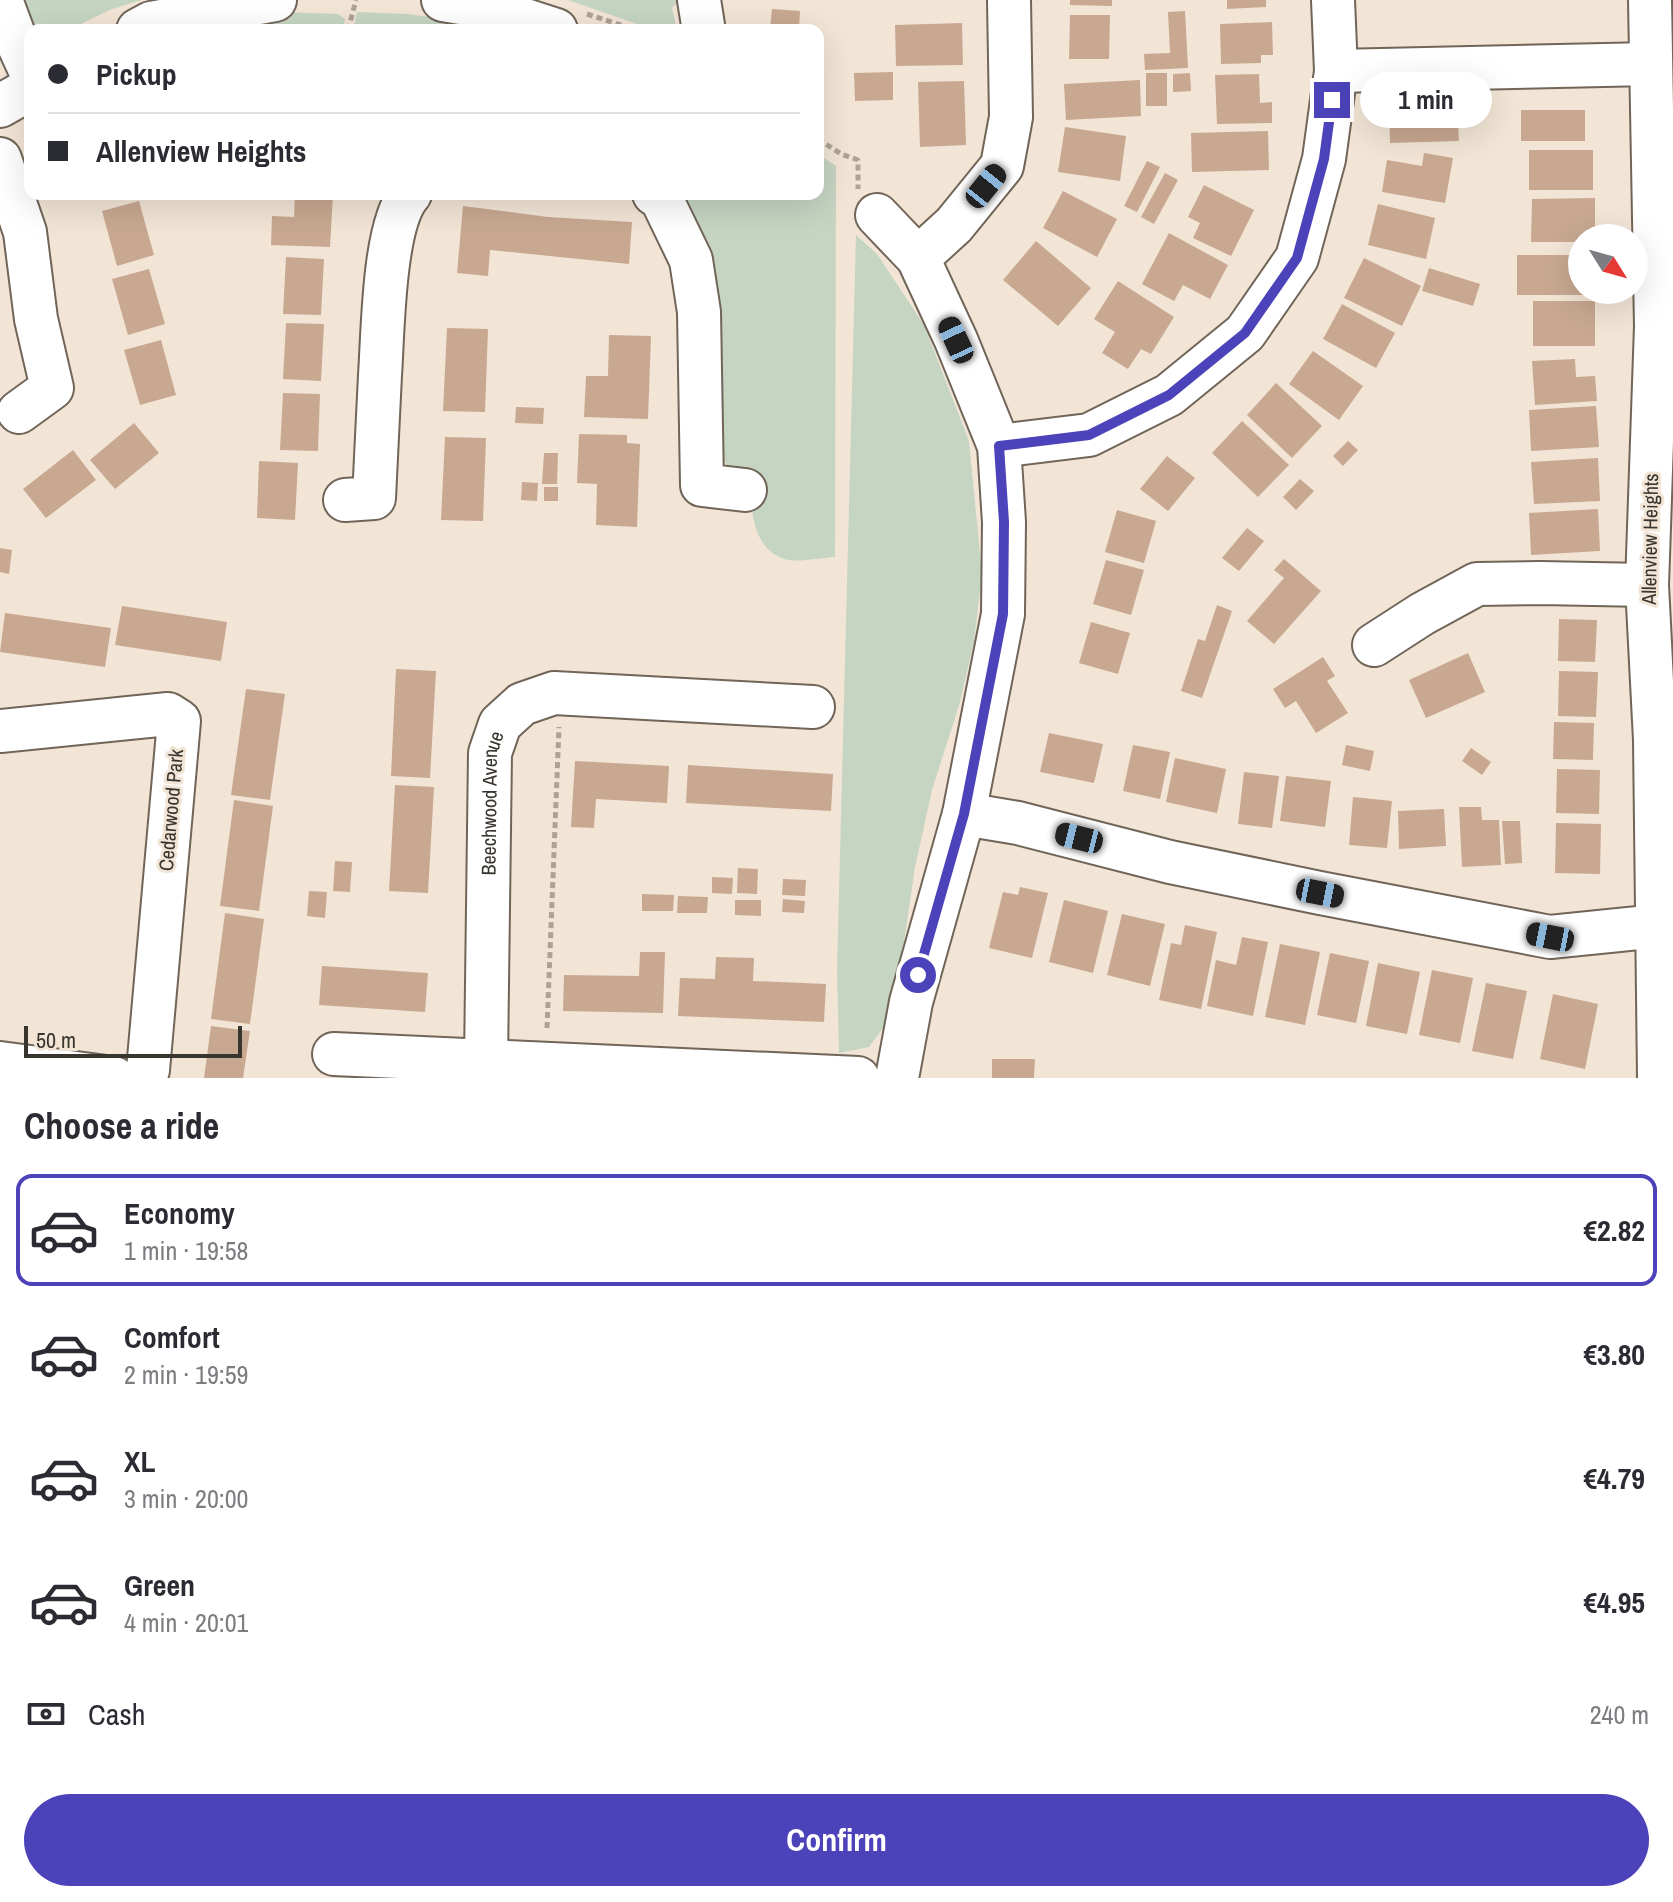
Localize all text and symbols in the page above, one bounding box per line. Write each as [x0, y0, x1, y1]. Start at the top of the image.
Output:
text: Pickup [96, 54, 177, 94]
callout: 1 min [1360, 72, 1492, 128]
route end [1314, 82, 1350, 118]
text: 1 min [1398, 82, 1454, 117]
text: Allenview Heights [96, 131, 307, 171]
car [962, 160, 1010, 212]
north arrow [1568, 224, 1648, 304]
map controls [1568, 224, 1648, 304]
car [935, 313, 977, 367]
street label: Allenview Heights [1635, 473, 1664, 606]
street label: Beechwood Avenue [474, 727, 510, 876]
street label: Cedarwood Park [152, 747, 189, 872]
car [1053, 821, 1105, 855]
car [1294, 877, 1346, 909]
car [1524, 921, 1576, 953]
route start [900, 957, 936, 993]
scale bar [24, 1022, 242, 1058]
text: 50 m [36, 1025, 76, 1055]
text: Choose a ride [24, 1102, 219, 1150]
text: Economy [124, 1193, 235, 1233]
icon: car [28, 1194, 100, 1266]
text: €2.82 [1583, 1210, 1645, 1250]
text: 1 min · 19:58 [124, 1233, 248, 1268]
text: Comfort [124, 1317, 220, 1357]
icon: car [28, 1318, 100, 1390]
text: €3.80 [1583, 1334, 1645, 1374]
text: 2 min · 19:59 [124, 1357, 248, 1392]
text: XL [124, 1441, 155, 1481]
icon: car [28, 1442, 100, 1514]
text: €4.79 [1583, 1458, 1645, 1498]
text: 3 min · 20:00 [124, 1481, 248, 1516]
text: Green [124, 1565, 195, 1605]
icon: car [28, 1566, 100, 1638]
text: €4.95 [1583, 1582, 1645, 1622]
text: 4 min · 20:01 [124, 1605, 248, 1640]
icon: cash [24, 1692, 68, 1736]
text: Cash [88, 1694, 145, 1734]
text: 240 m [1590, 1697, 1649, 1732]
button: Confirm [24, 1794, 1649, 1886]

